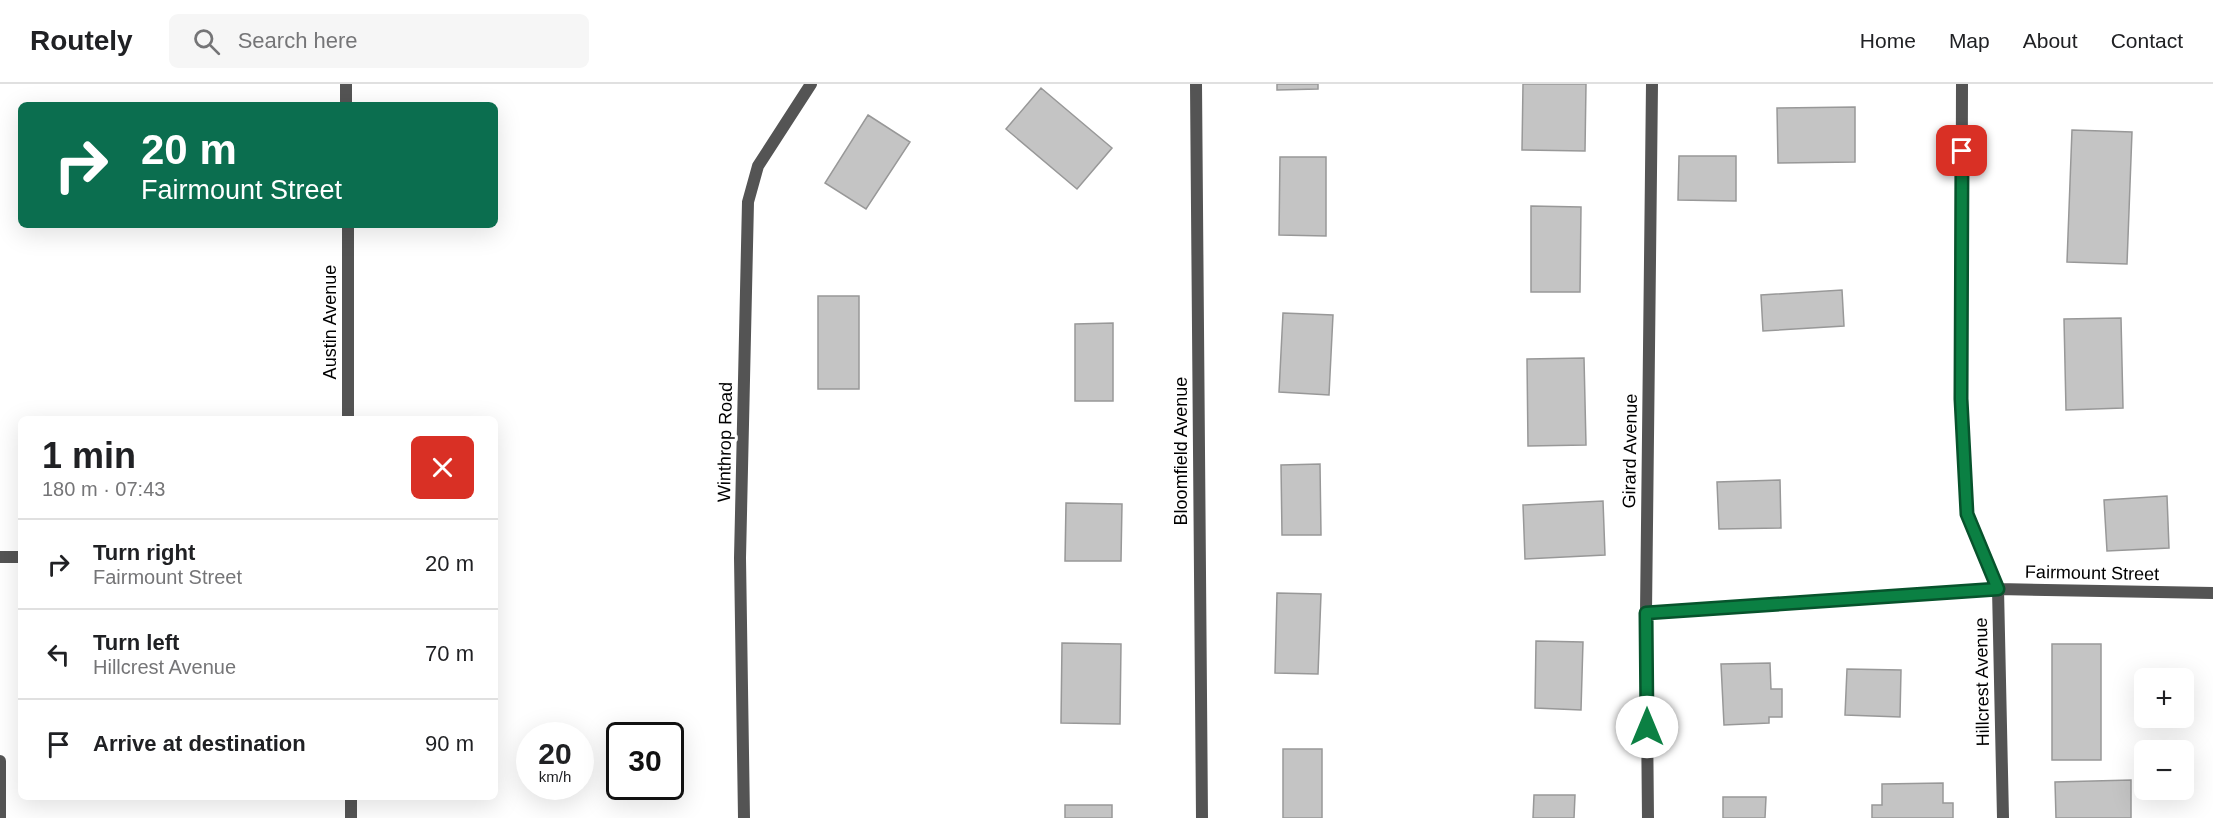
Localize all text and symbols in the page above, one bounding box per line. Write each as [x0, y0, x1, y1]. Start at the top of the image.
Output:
search box [169, 14, 589, 68]
text: Routely [30, 25, 133, 56]
icon: search [190, 25, 223, 58]
text: Search here [238, 28, 358, 53]
text: Home [1860, 29, 1916, 52]
text: Map [1949, 29, 1990, 52]
text: About [2023, 29, 2078, 52]
text: Contact [2111, 29, 2183, 52]
pin [1936, 125, 1987, 176]
icon: right [42, 126, 120, 204]
text: 20 m [141, 126, 237, 173]
icon: arrive [1945, 134, 1978, 167]
text: Fairmount Street [141, 175, 342, 205]
street label: Austin Avenue [320, 265, 340, 379]
street label: Bloomfield Avenue [1171, 377, 1191, 525]
street label: Winthrop Road [714, 382, 736, 502]
street label: Girard Avenue [1619, 393, 1641, 509]
text: 1 min [42, 435, 136, 476]
button: close [411, 436, 474, 499]
text: 180 m · 07:43 [42, 478, 165, 500]
text: Turn right [93, 540, 195, 565]
icon: right [42, 548, 75, 581]
text: 20 m [425, 551, 474, 576]
street label: Fairmount Street [2025, 562, 2159, 584]
text: Fairmount Street [93, 566, 242, 588]
street label: Hillcrest Avenue [1971, 617, 1993, 747]
text: Turn left [93, 630, 179, 655]
icon: left [42, 638, 75, 671]
text: 70 m [425, 641, 474, 666]
text: Hillcrest Avenue [93, 656, 236, 678]
map controls [2134, 668, 2194, 800]
button: + [2134, 668, 2194, 728]
position arrow [1615, 695, 1679, 759]
speed limit sign: 30 [606, 722, 684, 800]
icon: arrive [42, 728, 75, 761]
text: Arrive at destination [93, 731, 306, 756]
text: 90 m [425, 731, 474, 756]
text: 20 [538, 737, 572, 770]
button: − [2134, 740, 2194, 800]
text: km/h [539, 768, 571, 785]

